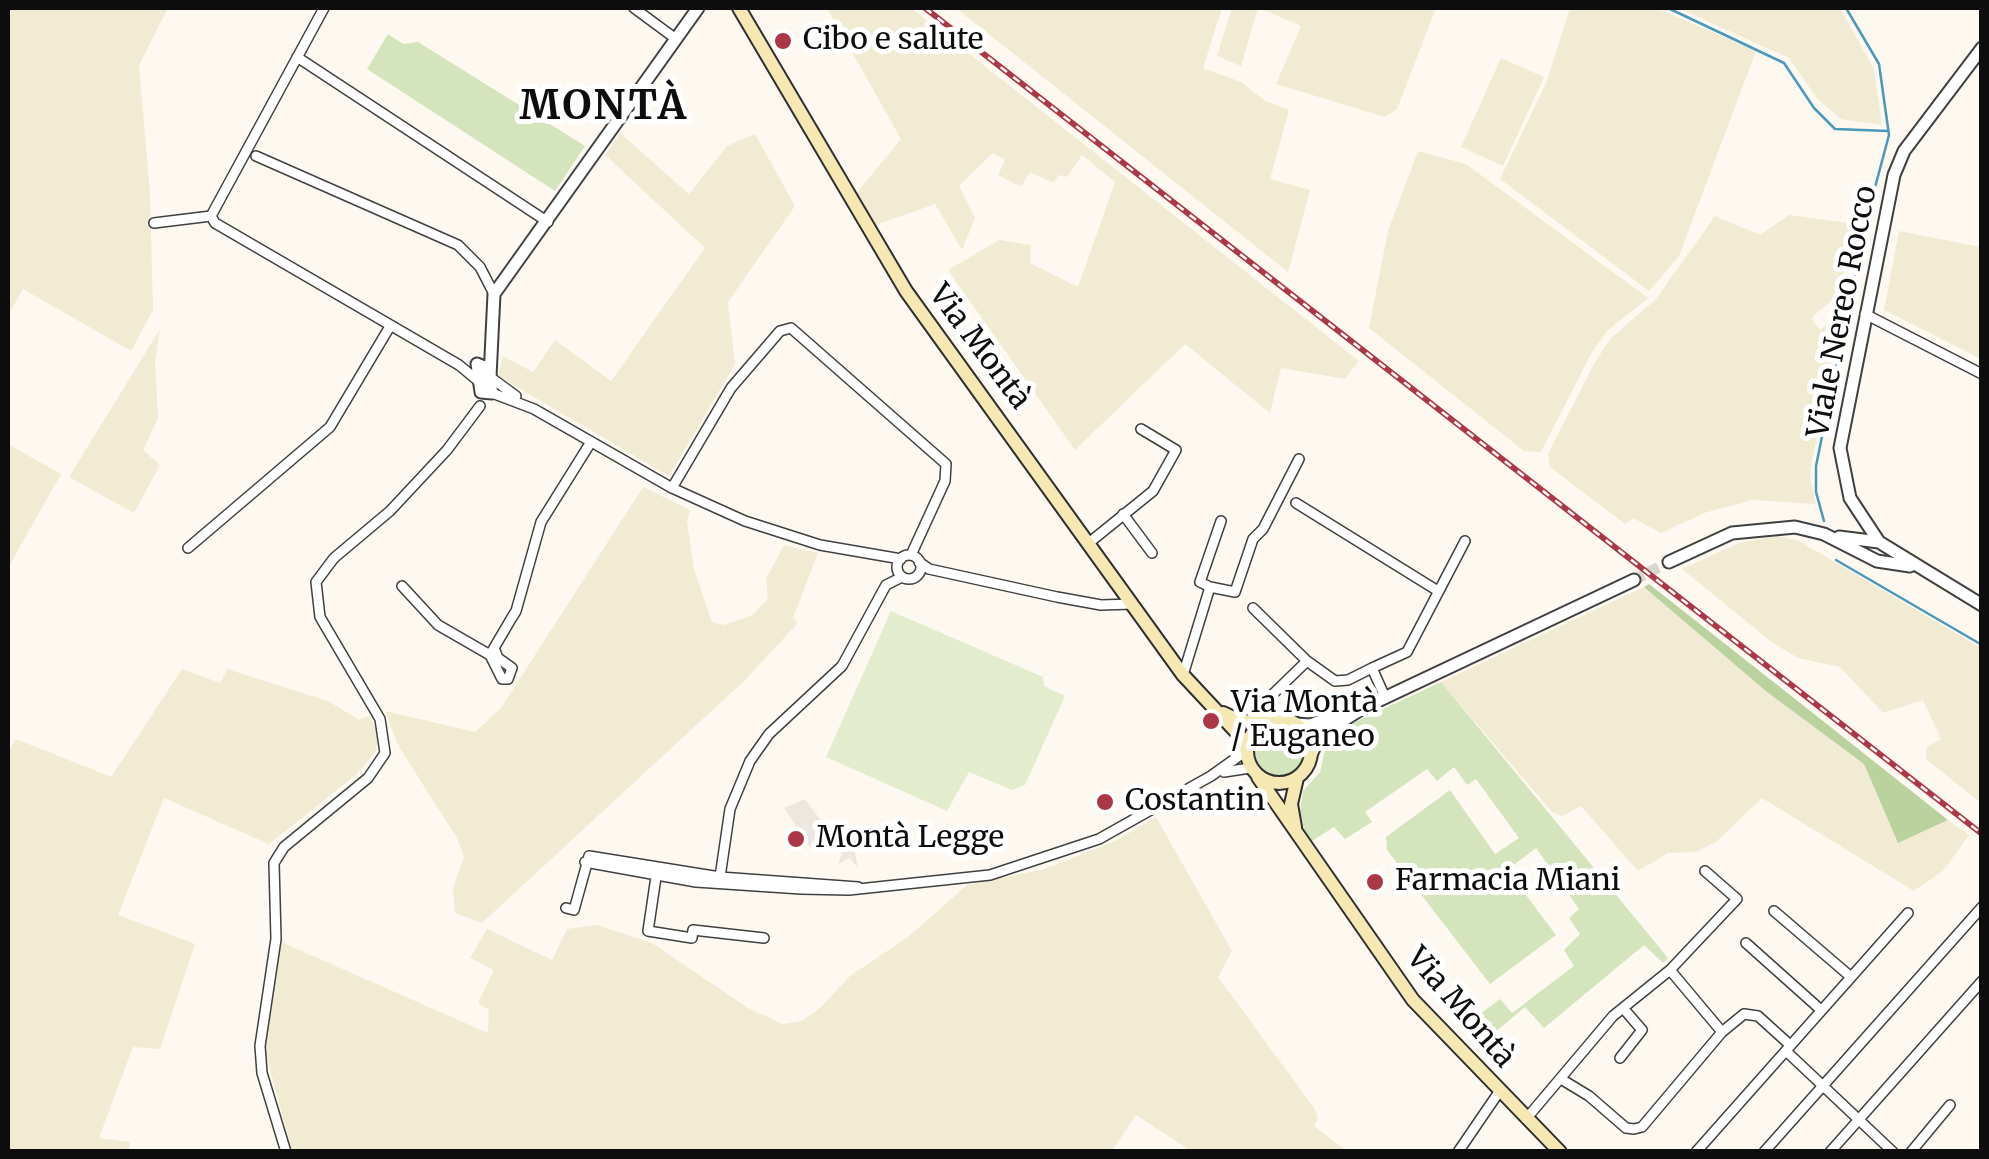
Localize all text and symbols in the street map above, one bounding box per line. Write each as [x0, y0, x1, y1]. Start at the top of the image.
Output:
place label: Cibo e salute [803, 23, 983, 59]
marker: Cibo e salute [772, 30, 794, 52]
district label: MONTÀ [520, 84, 688, 132]
street label: Viale Nereo Rocco [1801, 183, 1885, 441]
street label: Via Montà [920, 277, 1038, 417]
place label: Via Montà / Euganeo [1231, 686, 1378, 756]
marker: Via Montà / Euganeo [1200, 710, 1222, 732]
place label: Costantin [1125, 784, 1265, 820]
marker: Costantin [1094, 791, 1116, 813]
place label: Montà Legge [816, 821, 1004, 857]
marker: Montà Legge [785, 828, 807, 850]
place label: Farmacia Miani [1395, 864, 1621, 900]
marker: Farmacia Miani [1364, 871, 1386, 893]
street label: Via Montà [1398, 941, 1522, 1075]

